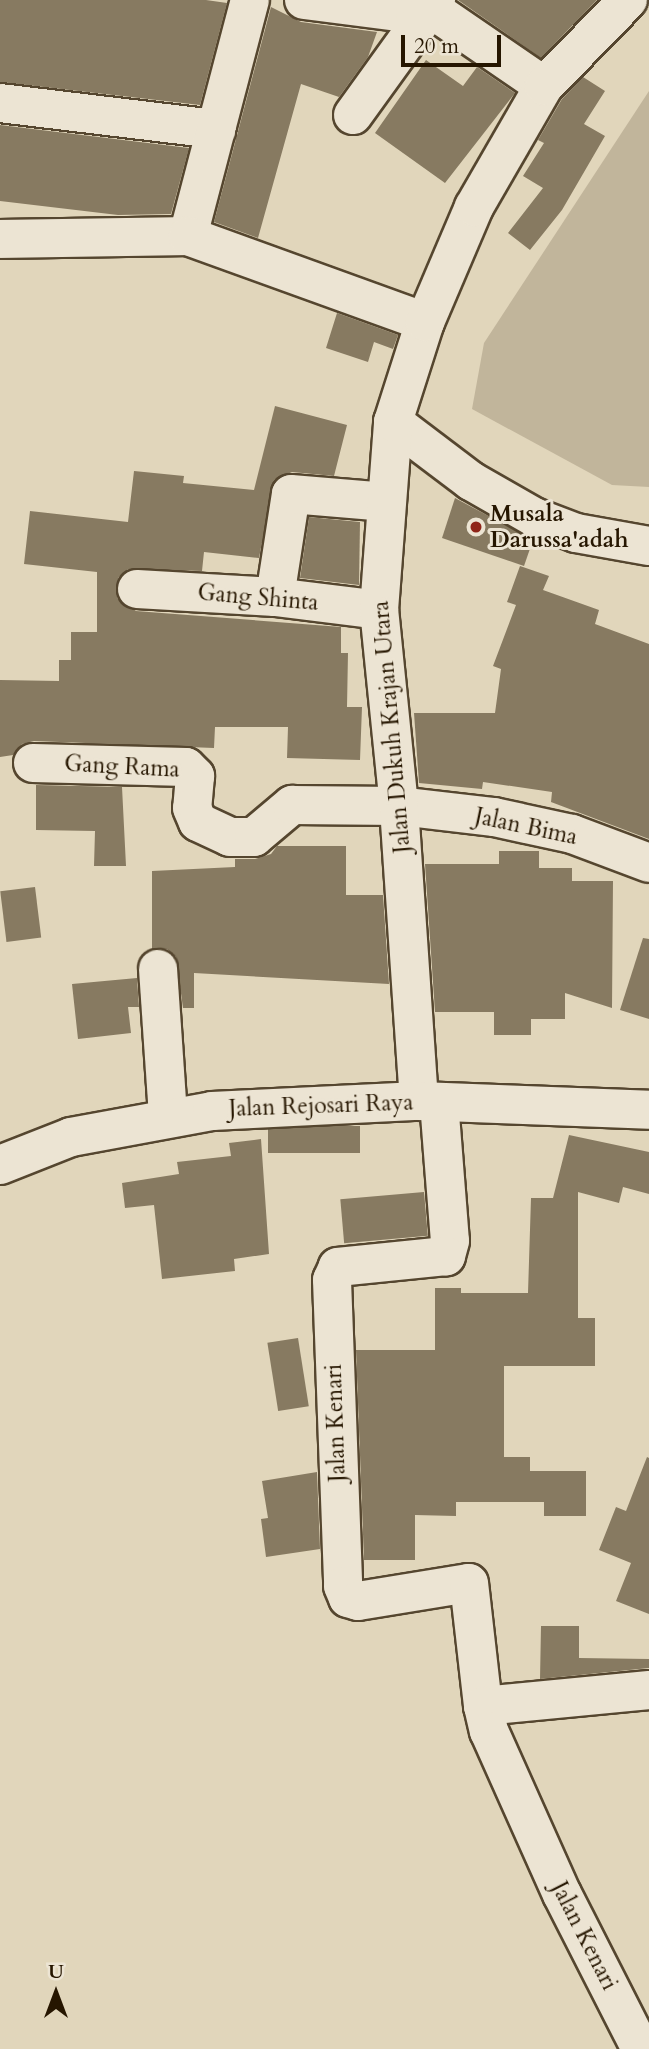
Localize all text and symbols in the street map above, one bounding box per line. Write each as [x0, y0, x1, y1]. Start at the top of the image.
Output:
scale bar [404, 21, 504, 65]
text: 20 m [414, 32, 459, 61]
place label: Musala Darussa'adah [490, 500, 629, 554]
marker: Musala Darussa'adah [468, 519, 484, 535]
street label: Gang Shinta [196, 579, 320, 617]
street label: Jalan Dukuh Krajan Utara [367, 600, 417, 854]
street label: Gang Rama [64, 750, 180, 784]
street label: Jalan Bima [472, 803, 580, 851]
street label: Jalan Rejosari Raya [228, 1089, 414, 1123]
street label: Jalan Kenari [320, 1363, 352, 1483]
street label: Jalan Kenari [545, 1877, 623, 1995]
north arrow [21, 1958, 91, 2028]
text: U [48, 1959, 64, 1985]

